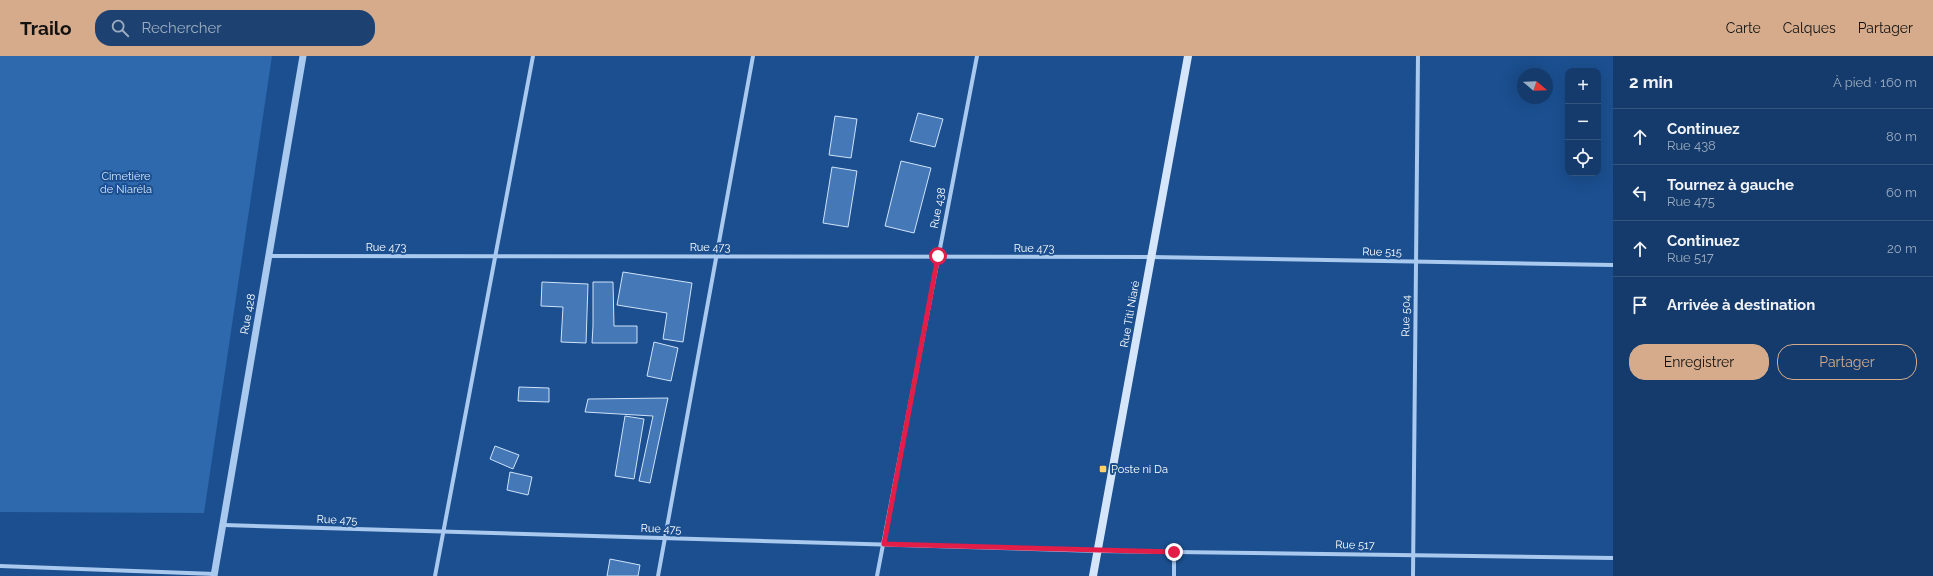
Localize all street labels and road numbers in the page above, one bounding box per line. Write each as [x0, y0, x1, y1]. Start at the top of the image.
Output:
street label: Rue 438 [928, 186, 948, 230]
street label: Rue 473 [366, 241, 406, 254]
street label: Rue 473 [690, 241, 730, 254]
street label: Rue 473 [1014, 242, 1054, 255]
street label: Rue 515 [1362, 245, 1402, 259]
street label: Rue Titi Niaré [1118, 279, 1142, 348]
street label: Rue 428 [238, 293, 258, 335]
street label: Rue 504 [1399, 295, 1413, 337]
street label: Rue 475 [317, 513, 357, 527]
street label: Rue 475 [641, 522, 681, 536]
street label: Rue 517 [1335, 538, 1375, 552]

